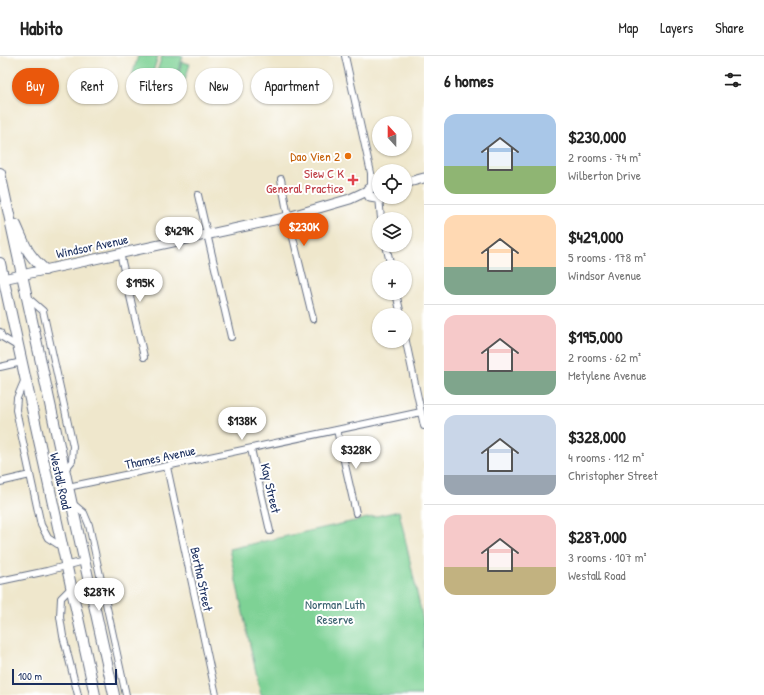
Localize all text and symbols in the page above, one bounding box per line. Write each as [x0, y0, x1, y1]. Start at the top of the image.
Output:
text: Habito [20, 15, 63, 41]
text: Map [618, 18, 638, 37]
text: Layers [660, 18, 693, 37]
text: Share [715, 18, 744, 37]
chip: Buy [12, 68, 59, 104]
chip: Rent [67, 68, 118, 104]
chip: Filters [126, 68, 187, 104]
chip: New [195, 68, 243, 104]
chip: Apartment [251, 68, 333, 104]
text: 6 homes [444, 69, 494, 92]
icon: filters [722, 69, 744, 91]
north arrow [372, 116, 412, 156]
map controls [372, 116, 412, 348]
text: $230,000 [568, 125, 626, 148]
icon: home [476, 130, 524, 178]
place label: Dao Vien 2 [290, 147, 340, 165]
text: 2 rooms · 74 m² [568, 148, 641, 166]
marker: Dao Vien 2 [343, 151, 353, 161]
place label: Siew C K General Practice [266, 164, 344, 197]
button: locate [372, 164, 412, 204]
text: Wilberton Drive [568, 166, 641, 184]
marker: Siew C K General Practice [347, 174, 359, 186]
button: layers [372, 212, 412, 252]
pin: $230K [276, 213, 332, 247]
pin: $429K [151, 217, 207, 251]
text: $230K [288, 217, 320, 235]
text: $429K [164, 221, 194, 239]
text: $429,000 [568, 225, 623, 248]
street label: Windsor Avenue [54, 230, 130, 262]
icon: home [476, 231, 524, 279]
text: 5 rooms · 178 m² [568, 248, 646, 266]
button: + [372, 260, 412, 300]
text: Windsor Avenue [568, 266, 641, 284]
pin: $195K [112, 269, 168, 303]
text: $195K [126, 273, 154, 291]
button: − [372, 308, 412, 348]
text: $195,000 [568, 325, 623, 348]
icon: home [476, 331, 524, 379]
text: 2 rooms · 62 m² [568, 348, 641, 366]
text: Metylene Avenue [568, 366, 647, 384]
pin: $138K [214, 407, 270, 441]
text: $138K [227, 411, 257, 429]
text: $328,000 [568, 425, 626, 448]
icon: home [476, 431, 524, 479]
pin: $328K [328, 436, 384, 470]
text: $328K [341, 440, 371, 458]
street label: Thames Avenue [123, 441, 197, 473]
text: 4 rooms · 112 m² [568, 448, 644, 466]
street label: Westall Road [46, 451, 76, 511]
street label: Kay Street [257, 461, 286, 515]
text: Christopher Street [568, 466, 658, 484]
text: $287,000 [568, 525, 627, 548]
icon: home [476, 531, 524, 579]
street label: Bertha Street [186, 545, 218, 613]
text: 3 rooms · 107 m² [568, 548, 647, 566]
text: Westall Road [568, 566, 626, 584]
pin: $287K [71, 578, 127, 612]
text: $287K [83, 582, 115, 600]
park label: Norman Luth Reserve [305, 595, 366, 628]
scale bar [12, 667, 117, 686]
text: 100 m [18, 669, 42, 683]

